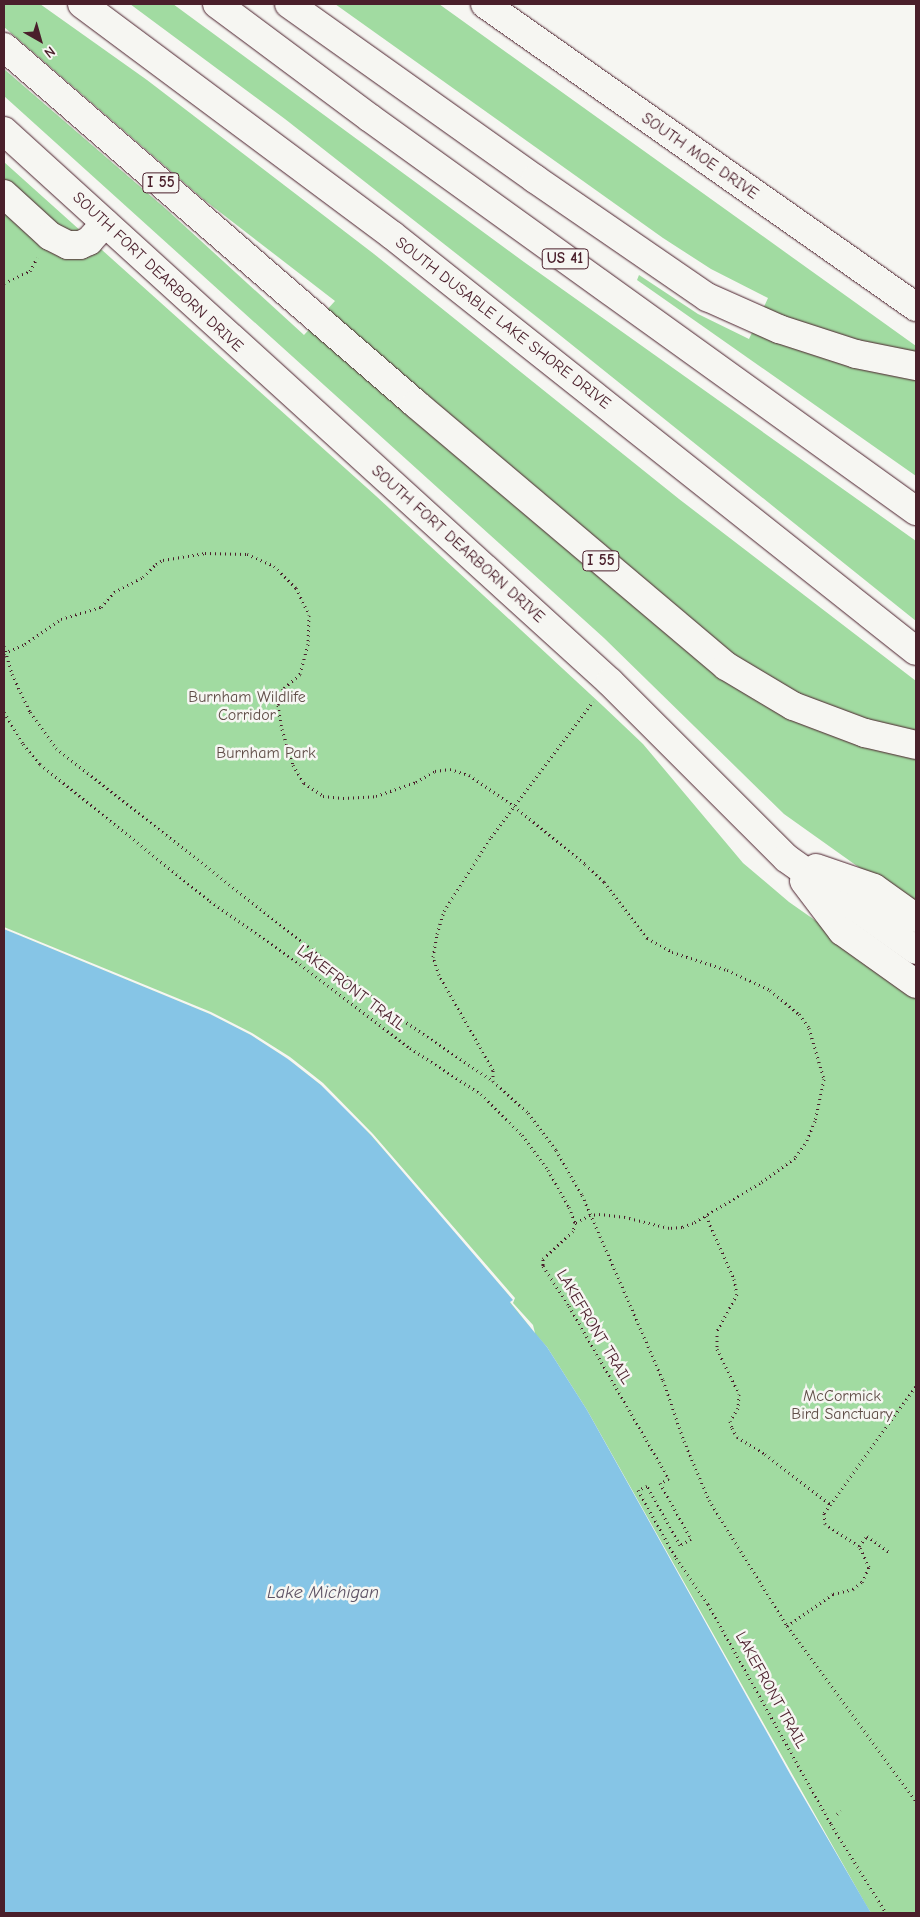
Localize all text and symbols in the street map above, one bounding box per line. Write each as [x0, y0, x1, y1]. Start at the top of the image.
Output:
north arrow [15, 15, 65, 65]
text: N [41, 43, 58, 62]
street label: SOUTH MOE DRIVE [638, 109, 762, 203]
road number: I 55 [142, 170, 180, 196]
street label: SOUTH FORT DEARBORN DRIVE [69, 188, 247, 356]
street label: SOUTH DUSABLE LAKE SHORE DRIVE [391, 233, 615, 413]
road number: US 41 [541, 246, 589, 272]
street label: SOUTH FORT DEARBORN DRIVE [368, 461, 548, 627]
road number: I 55 [582, 548, 620, 574]
park label: Burnham Wildlife Corridor [188, 687, 306, 725]
park label: Burnham Park [216, 743, 316, 763]
street label: LAKEFRONT TRAIL [293, 941, 409, 1035]
street label: LAKEFRONT TRAIL [552, 1266, 636, 1388]
park label: McCormick Bird Sanctuary [791, 1386, 893, 1424]
water label: Lake Michigan [267, 1582, 379, 1604]
street label: LAKEFRONT TRAIL [731, 1628, 811, 1752]

